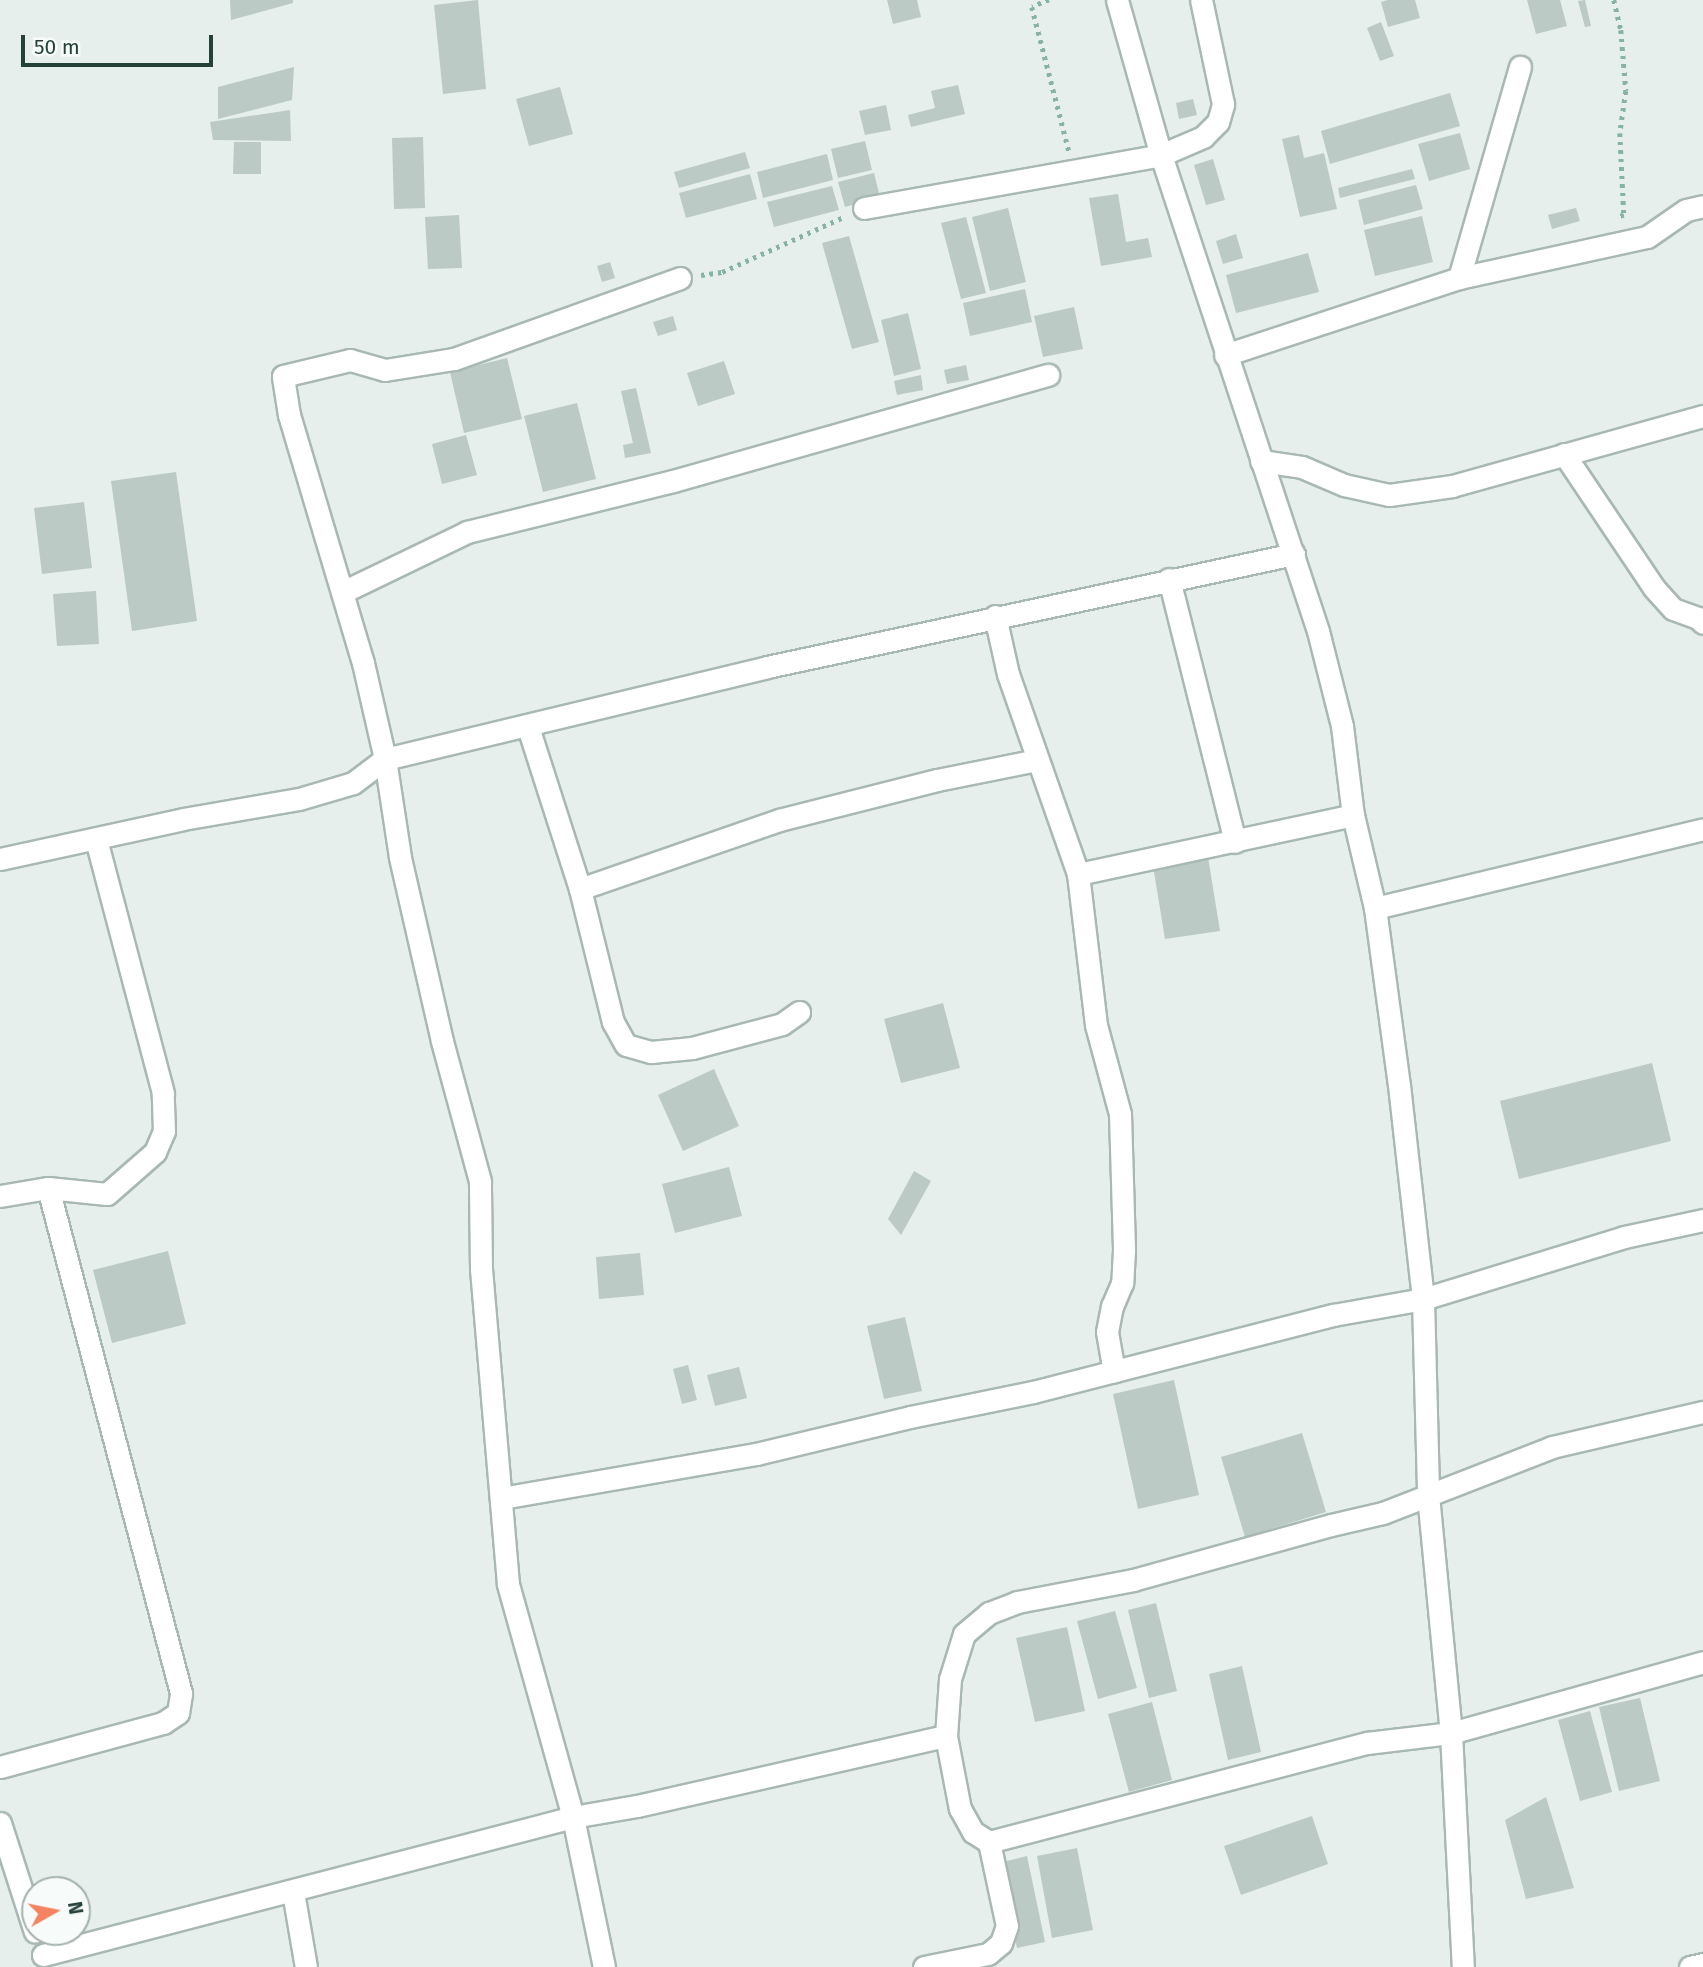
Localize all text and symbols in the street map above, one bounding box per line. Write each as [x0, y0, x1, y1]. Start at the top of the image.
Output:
scale bar [24, 21, 217, 65]
text: 50 m [34, 34, 80, 60]
north arrow [21, 1876, 91, 1946]
text: N [63, 1900, 88, 1916]

